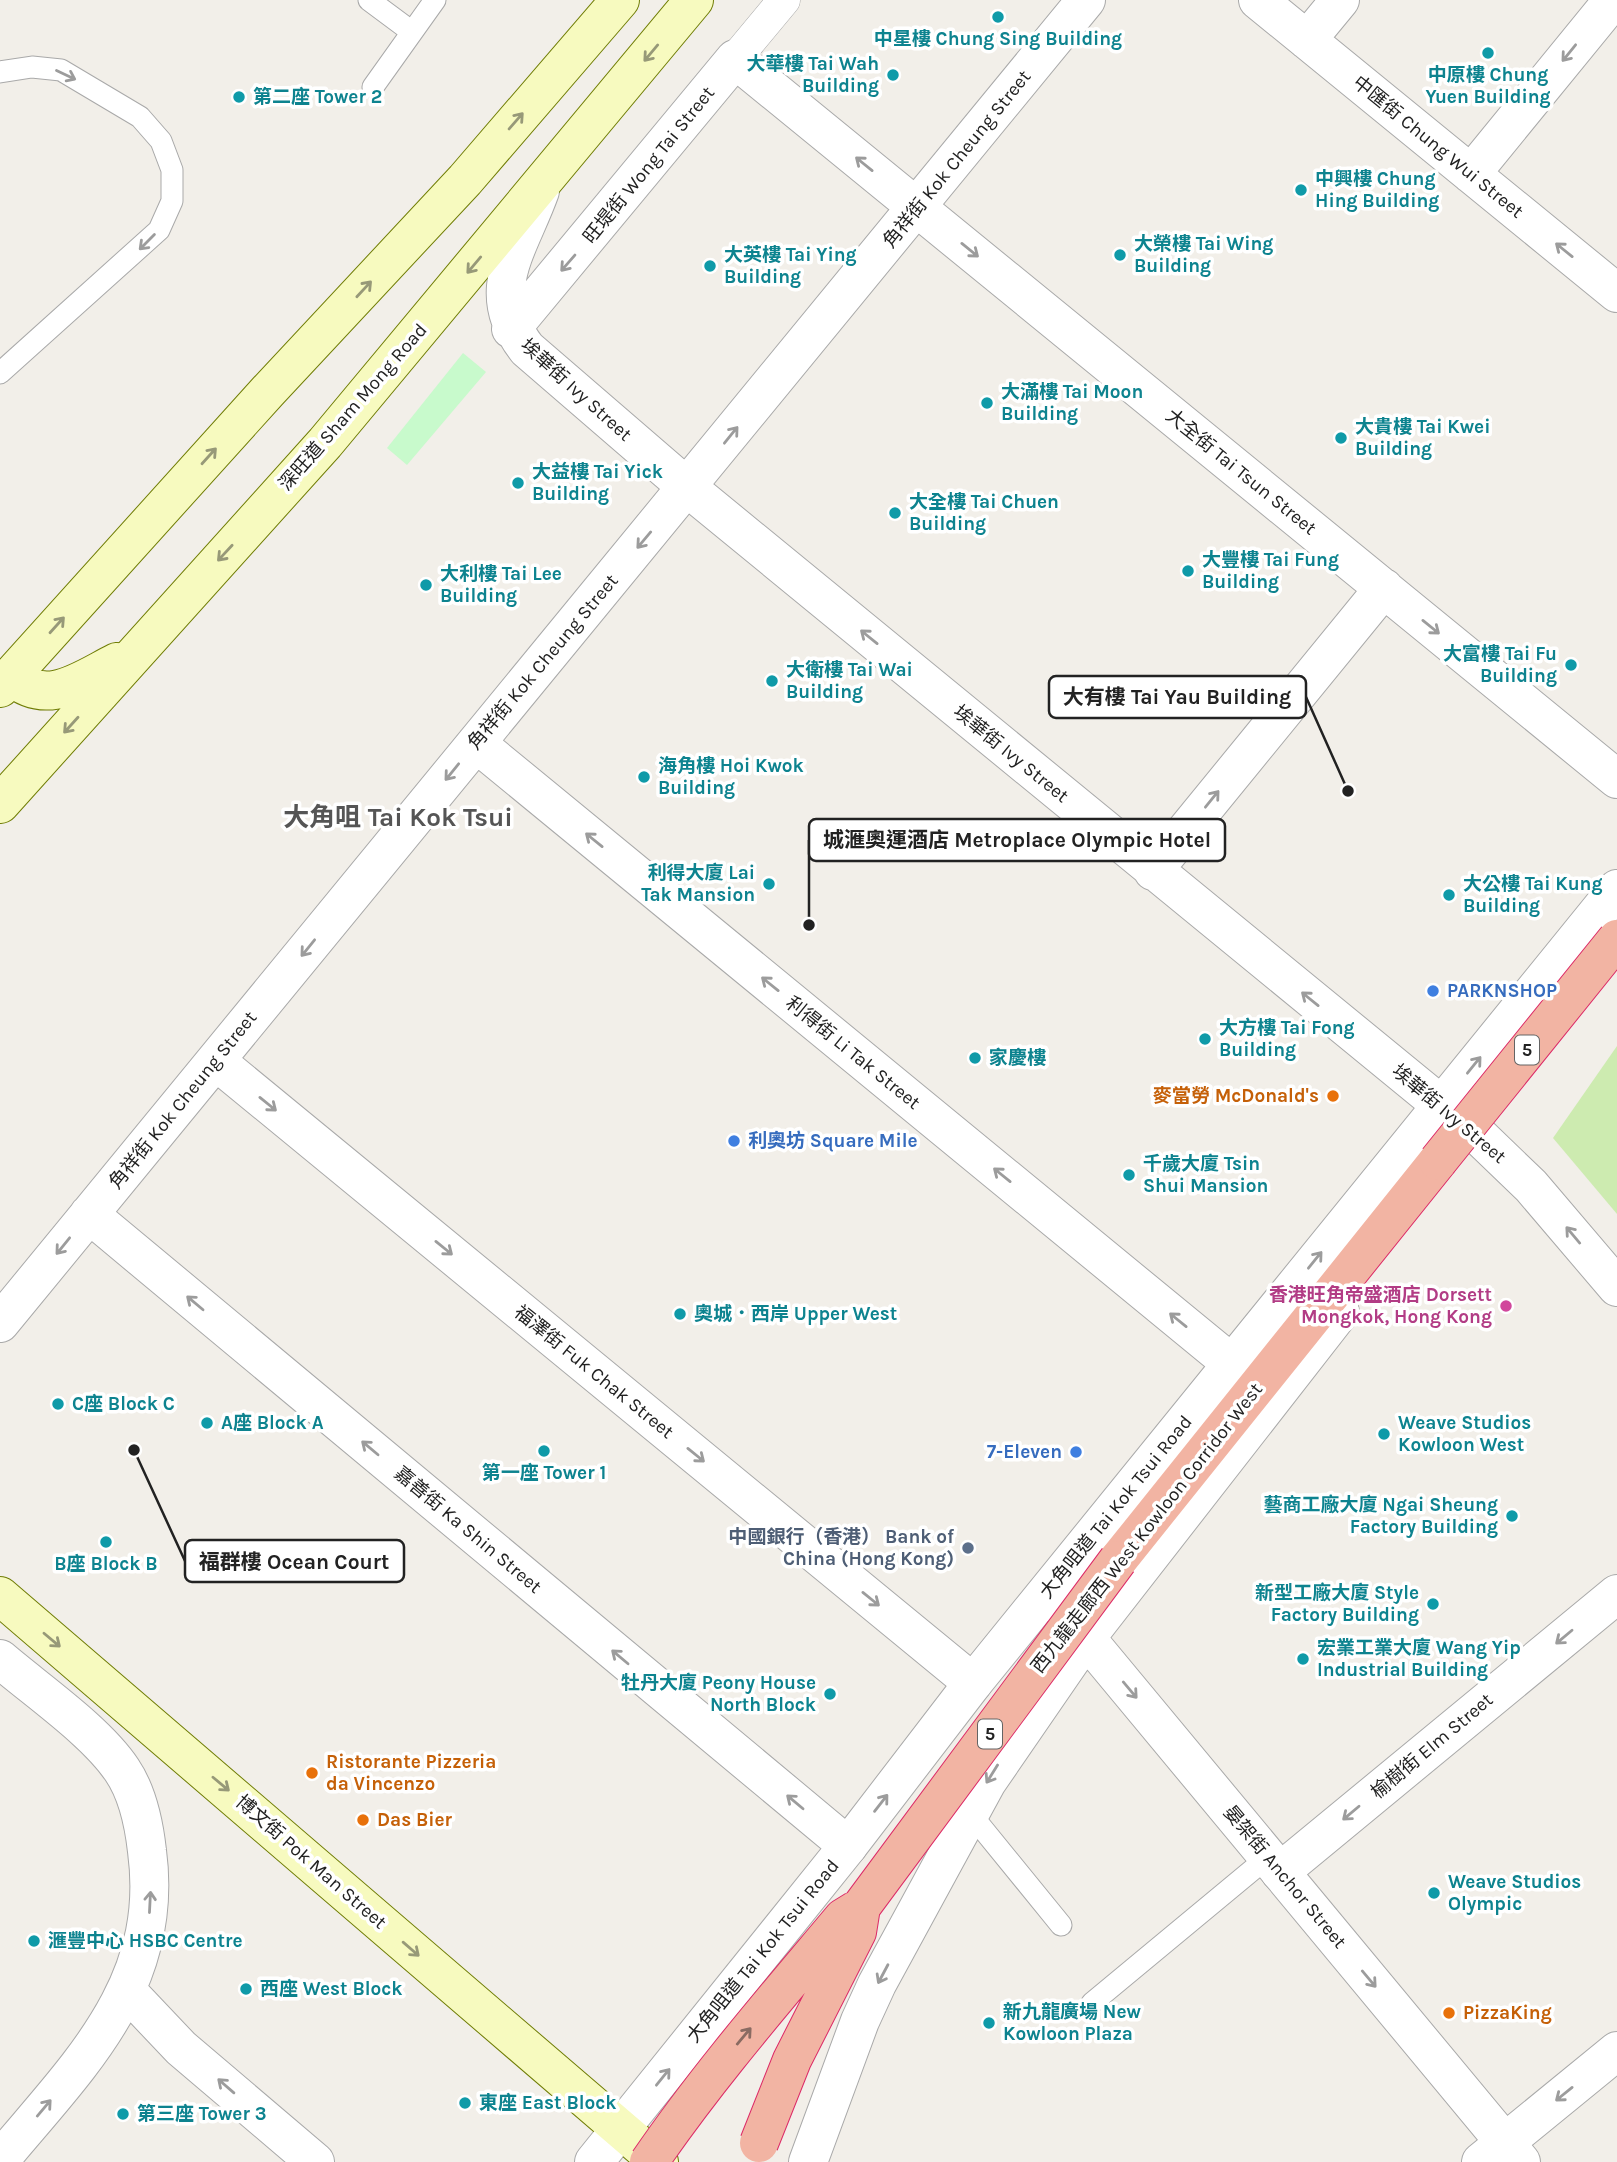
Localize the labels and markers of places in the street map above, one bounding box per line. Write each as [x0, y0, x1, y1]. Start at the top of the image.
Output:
marker: 中星樓 Chung Sing Building [990, 9, 1006, 25]
place label: 中星樓 Chung Sing Building [874, 28, 1122, 50]
marker: 中原樓 Chung Yuen Building [1480, 45, 1496, 61]
place label: 大華樓 Tai Wah Building [747, 53, 879, 97]
place label: 中原樓 Chung Yuen Building [1425, 64, 1551, 108]
marker: 大華樓 Tai Wah Building [885, 67, 901, 83]
place label: 第二座 Tower 2 [253, 86, 382, 108]
marker: 第二座 Tower 2 [231, 89, 247, 105]
place label: 中興樓 Chung Hing Building [1315, 168, 1439, 212]
marker: 中興樓 Chung Hing Building [1293, 182, 1309, 198]
place label: 大榮樓 Tai Wing Building [1134, 233, 1273, 277]
place label: 大英樓 Tai Ying Building [724, 244, 857, 288]
marker: 大榮樓 Tai Wing Building [1112, 247, 1128, 263]
marker: 大英樓 Tai Ying Building [702, 258, 718, 274]
place label: 大滿樓 Tai Moon Building [1001, 381, 1143, 425]
marker: 大滿樓 Tai Moon Building [979, 395, 995, 411]
place label: 大貴樓 Tai Kwei Building [1355, 416, 1490, 460]
marker: 大貴樓 Tai Kwei Building [1333, 430, 1349, 446]
place label: 大益樓 Tai Yick Building [532, 461, 663, 505]
marker: 大益樓 Tai Yick Building [510, 475, 526, 491]
place label: 大全樓 Tai Chuen Building [909, 491, 1059, 535]
marker: 大全樓 Tai Chuen Building [887, 505, 903, 521]
place label: 大豐樓 Tai Fung Building [1202, 549, 1339, 593]
place label: 大利樓 Tai Lee Building [440, 563, 562, 607]
marker: 大豐樓 Tai Fung Building [1180, 563, 1196, 579]
marker: 大利樓 Tai Lee Building [418, 577, 434, 593]
place label: 大富樓 Tai Fu Building [1443, 643, 1557, 687]
marker: 大富樓 Tai Fu Building [1563, 657, 1579, 673]
place label: 大衛樓 Tai Wai Building [786, 659, 913, 703]
marker: 大衛樓 Tai Wai Building [764, 673, 780, 689]
callout: 大有樓 Tai Yau Building [1049, 676, 1306, 718]
place label: 海角樓 Hoi Kwok Building [658, 755, 804, 799]
marker: 海角樓 Hoi Kwok Building [636, 769, 652, 785]
callout: 城滙奧運酒店 Metroplace Olympic Hotel [809, 819, 1225, 861]
place label: 利得大廈 Lai Tak Mansion [641, 862, 755, 906]
place label: 大公樓 Tai Kung Building [1463, 873, 1603, 917]
marker: 利得大廈 Lai Tak Mansion [761, 876, 777, 892]
marker: 大公樓 Tai Kung Building [1441, 887, 1457, 903]
place label: PARKNSHOP [1447, 980, 1557, 1002]
marker: PARKNSHOP [1425, 983, 1441, 999]
place label: 大方樓 Tai Fong Building [1219, 1017, 1355, 1061]
marker: 大方樓 Tai Fong Building [1197, 1031, 1213, 1047]
place label: 家慶樓 [989, 1047, 1046, 1069]
marker: 家慶樓 [967, 1050, 983, 1066]
place label: 麥當勞 McDonald's [1153, 1085, 1319, 1107]
marker: 麥當勞 McDonald's [1325, 1088, 1341, 1104]
place label: 利奧坊 Square Mile [748, 1130, 918, 1152]
marker: 利奧坊 Square Mile [726, 1133, 742, 1149]
place label: 千歲大廈 Tsin Shui Mansion [1143, 1153, 1268, 1197]
marker: 千歲大廈 Tsin Shui Mansion [1121, 1167, 1137, 1183]
place label: 香港旺角帝盛酒店 Dorsett Mongkok, Hong Kong [1269, 1284, 1492, 1328]
marker: 香港旺角帝盛酒店 Dorsett Mongkok, Hong Kong [1498, 1298, 1514, 1314]
place label: 奧城．西岸 Upper West [694, 1303, 897, 1325]
marker: 奧城．西岸 Upper West [672, 1306, 688, 1322]
place label: C座 Block C [72, 1393, 175, 1415]
marker: C座 Block C [50, 1396, 66, 1412]
place label: A座 Block A [221, 1412, 324, 1434]
place label: Weave Studios Kowloon West [1398, 1412, 1531, 1456]
marker: A座 Block A [199, 1415, 215, 1431]
marker: Weave Studios Kowloon West [1376, 1426, 1392, 1442]
place label: 7-Eleven [987, 1441, 1062, 1463]
marker: 第一座 Tower 1 [536, 1443, 552, 1459]
marker: 7-Eleven [1068, 1444, 1084, 1460]
place label: 第一座 Tower 1 [482, 1462, 606, 1484]
place label: 藝商工廠大廈 Ngai Sheung Factory Building [1264, 1494, 1498, 1538]
marker: 藝商工廠大廈 Ngai Sheung Factory Building [1504, 1508, 1520, 1524]
place label: 中國銀行（香港） Bank of China (Hong Kong) [728, 1526, 955, 1570]
marker: B座 Block B [98, 1534, 114, 1550]
callout: 福群樓 Ocean Court [185, 1540, 404, 1582]
marker: 中國銀行（香港） Bank of China (Hong Kong) [960, 1540, 976, 1556]
place label: B座 Block B [54, 1553, 158, 1575]
place label: 新型工廠大廈 Style Factory Building [1255, 1582, 1419, 1626]
marker: 新型工廠大廈 Style Factory Building [1425, 1596, 1441, 1612]
place label: 宏業工業大廈 Wang Yip Industrial Building [1317, 1637, 1521, 1681]
marker: 宏業工業大廈 Wang Yip Industrial Building [1295, 1651, 1311, 1667]
place label: 牡丹大廈 Peony House North Block [621, 1672, 816, 1716]
marker: 牡丹大廈 Peony House North Block [822, 1686, 838, 1702]
place label: Ristorante Pizzeria da Vincenzo [326, 1751, 496, 1795]
marker: Ristorante Pizzeria da Vincenzo [304, 1765, 320, 1781]
place label: Das Bier [377, 1809, 453, 1831]
marker: Das Bier [355, 1812, 371, 1828]
place label: Weave Studios Olympic [1448, 1871, 1581, 1915]
marker: Weave Studios Olympic [1426, 1885, 1442, 1901]
place label: 滙豐中心 HSBC Centre [48, 1930, 242, 1952]
marker: 滙豐中心 HSBC Centre [26, 1933, 42, 1949]
place label: 西座 West Block [260, 1978, 403, 2000]
marker: 西座 West Block [238, 1981, 254, 1997]
place label: 新九龍廣場 New Kowloon Plaza [1003, 2001, 1142, 2045]
place label: PizzaKing [1463, 2002, 1552, 2024]
marker: PizzaKing [1441, 2005, 1457, 2021]
marker: 新九龍廣場 New Kowloon Plaza [981, 2015, 997, 2031]
place label: 東座 East Block [479, 2092, 617, 2114]
marker: 東座 East Block [457, 2095, 473, 2111]
place label: 第三座 Tower 3 [137, 2103, 267, 2125]
marker: 第三座 Tower 3 [115, 2106, 131, 2122]

